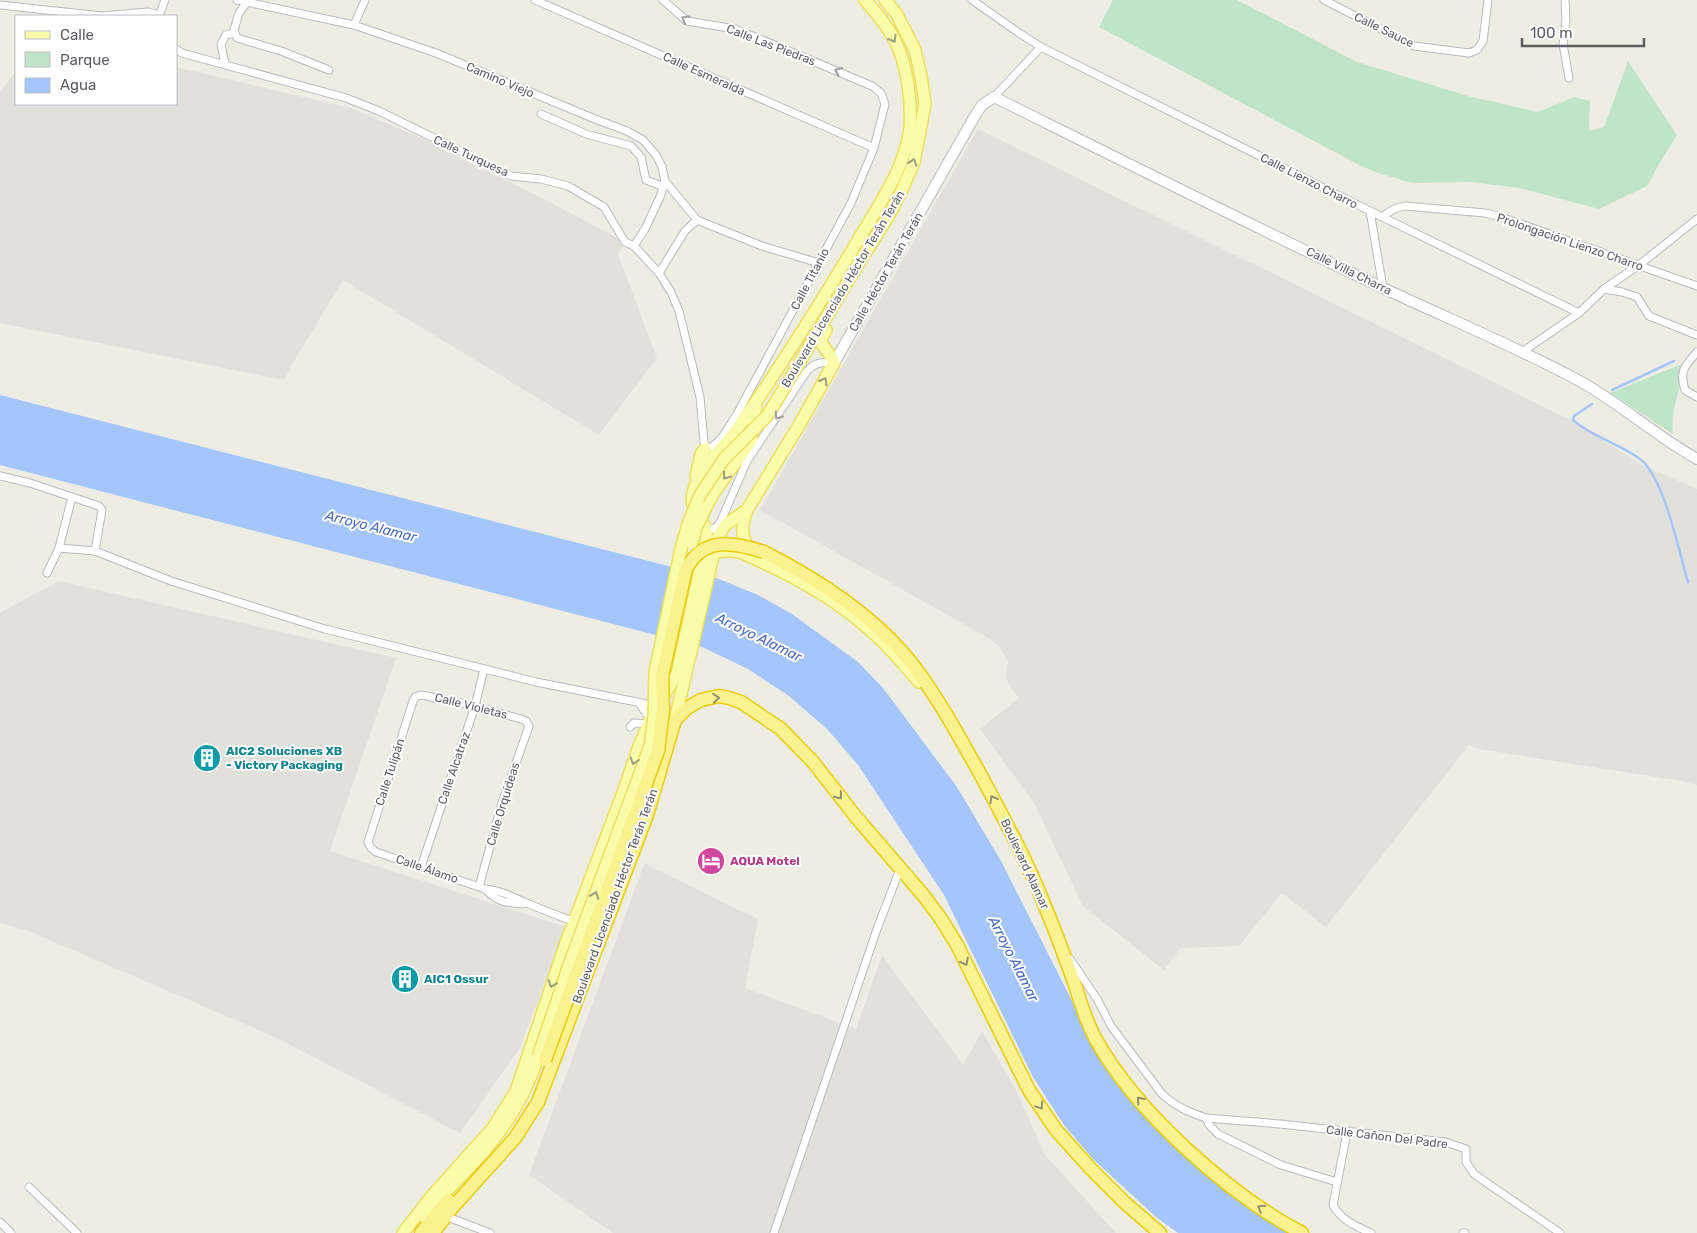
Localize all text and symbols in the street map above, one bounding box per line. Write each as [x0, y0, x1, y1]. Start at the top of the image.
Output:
street label: Calle Sauce [1352, 10, 1416, 51]
legend [15, 15, 178, 105]
one-way arrow [682, 15, 691, 25]
scale bar [1522, 15, 1644, 47]
street label: Calle Las Piedras [725, 22, 817, 68]
text: 100 m [1530, 24, 1572, 42]
text: Calle [60, 26, 94, 44]
one-way arrow [887, 34, 897, 43]
street label: Calle Esmeralda [661, 50, 747, 98]
text: Parque [60, 51, 110, 69]
street label: Camino Viejo [464, 59, 536, 101]
one-way arrow [834, 67, 843, 78]
text: Agua [60, 76, 96, 94]
street label: Calle Turquesa [431, 132, 511, 180]
street label: Calle Lienzo Charro [1258, 150, 1360, 212]
one-way arrow [908, 158, 918, 167]
street label: Boulevard Licenciado Héctor Terán Terán [778, 188, 908, 390]
street label: Calle Héctor Terán Terán [846, 210, 926, 334]
street label: Prolongación Lienzo Charro [1495, 210, 1645, 274]
street label: Calle Villa Charra [1304, 244, 1394, 298]
street label: Calle Titanio [788, 246, 832, 312]
one-way arrow [817, 377, 827, 386]
one-way arrow [775, 411, 784, 420]
one-way arrow [723, 470, 732, 480]
water label: Arroyo Alamar [323, 507, 419, 546]
water label: Arroyo Alamar [712, 609, 805, 666]
street label: Calle Violetas [433, 690, 509, 722]
one-way arrow [713, 692, 721, 703]
street label: Calle Alcatraz [435, 730, 473, 806]
street label: Calle Tulipán [373, 737, 407, 807]
building icon: AIC2 Soluciones XB - Victory Packaging [192, 743, 222, 773]
place label: AIC2 Soluciones XB - Victory Packaging [226, 744, 343, 772]
one-way arrow [629, 757, 639, 765]
street label: Calle Orquídeas [484, 761, 522, 847]
street label: Boulevard Licenciado Héctor Terán Terán [570, 787, 660, 1005]
one-way arrow [833, 790, 842, 800]
one-way arrow [990, 795, 1000, 804]
street label: Boulevard Alamar [998, 817, 1052, 912]
hotel icon: AQUA Motel [696, 846, 726, 876]
street label: Calle Álamo [394, 852, 460, 886]
place label: AQUA Motel [730, 854, 800, 868]
one-way arrow [589, 892, 599, 900]
water label: Arroyo Alamar [984, 913, 1043, 1005]
one-way arrow [959, 957, 969, 966]
building icon: AIC1 Ossur [390, 964, 420, 994]
place label: AIC1 Ossur [424, 972, 489, 986]
one-way arrow [548, 980, 558, 988]
one-way arrow [1136, 1096, 1145, 1105]
one-way arrow [1034, 1100, 1043, 1110]
street label: Calle Cañon Del Padre [1325, 1123, 1449, 1151]
one-way arrow [1257, 1204, 1266, 1214]

